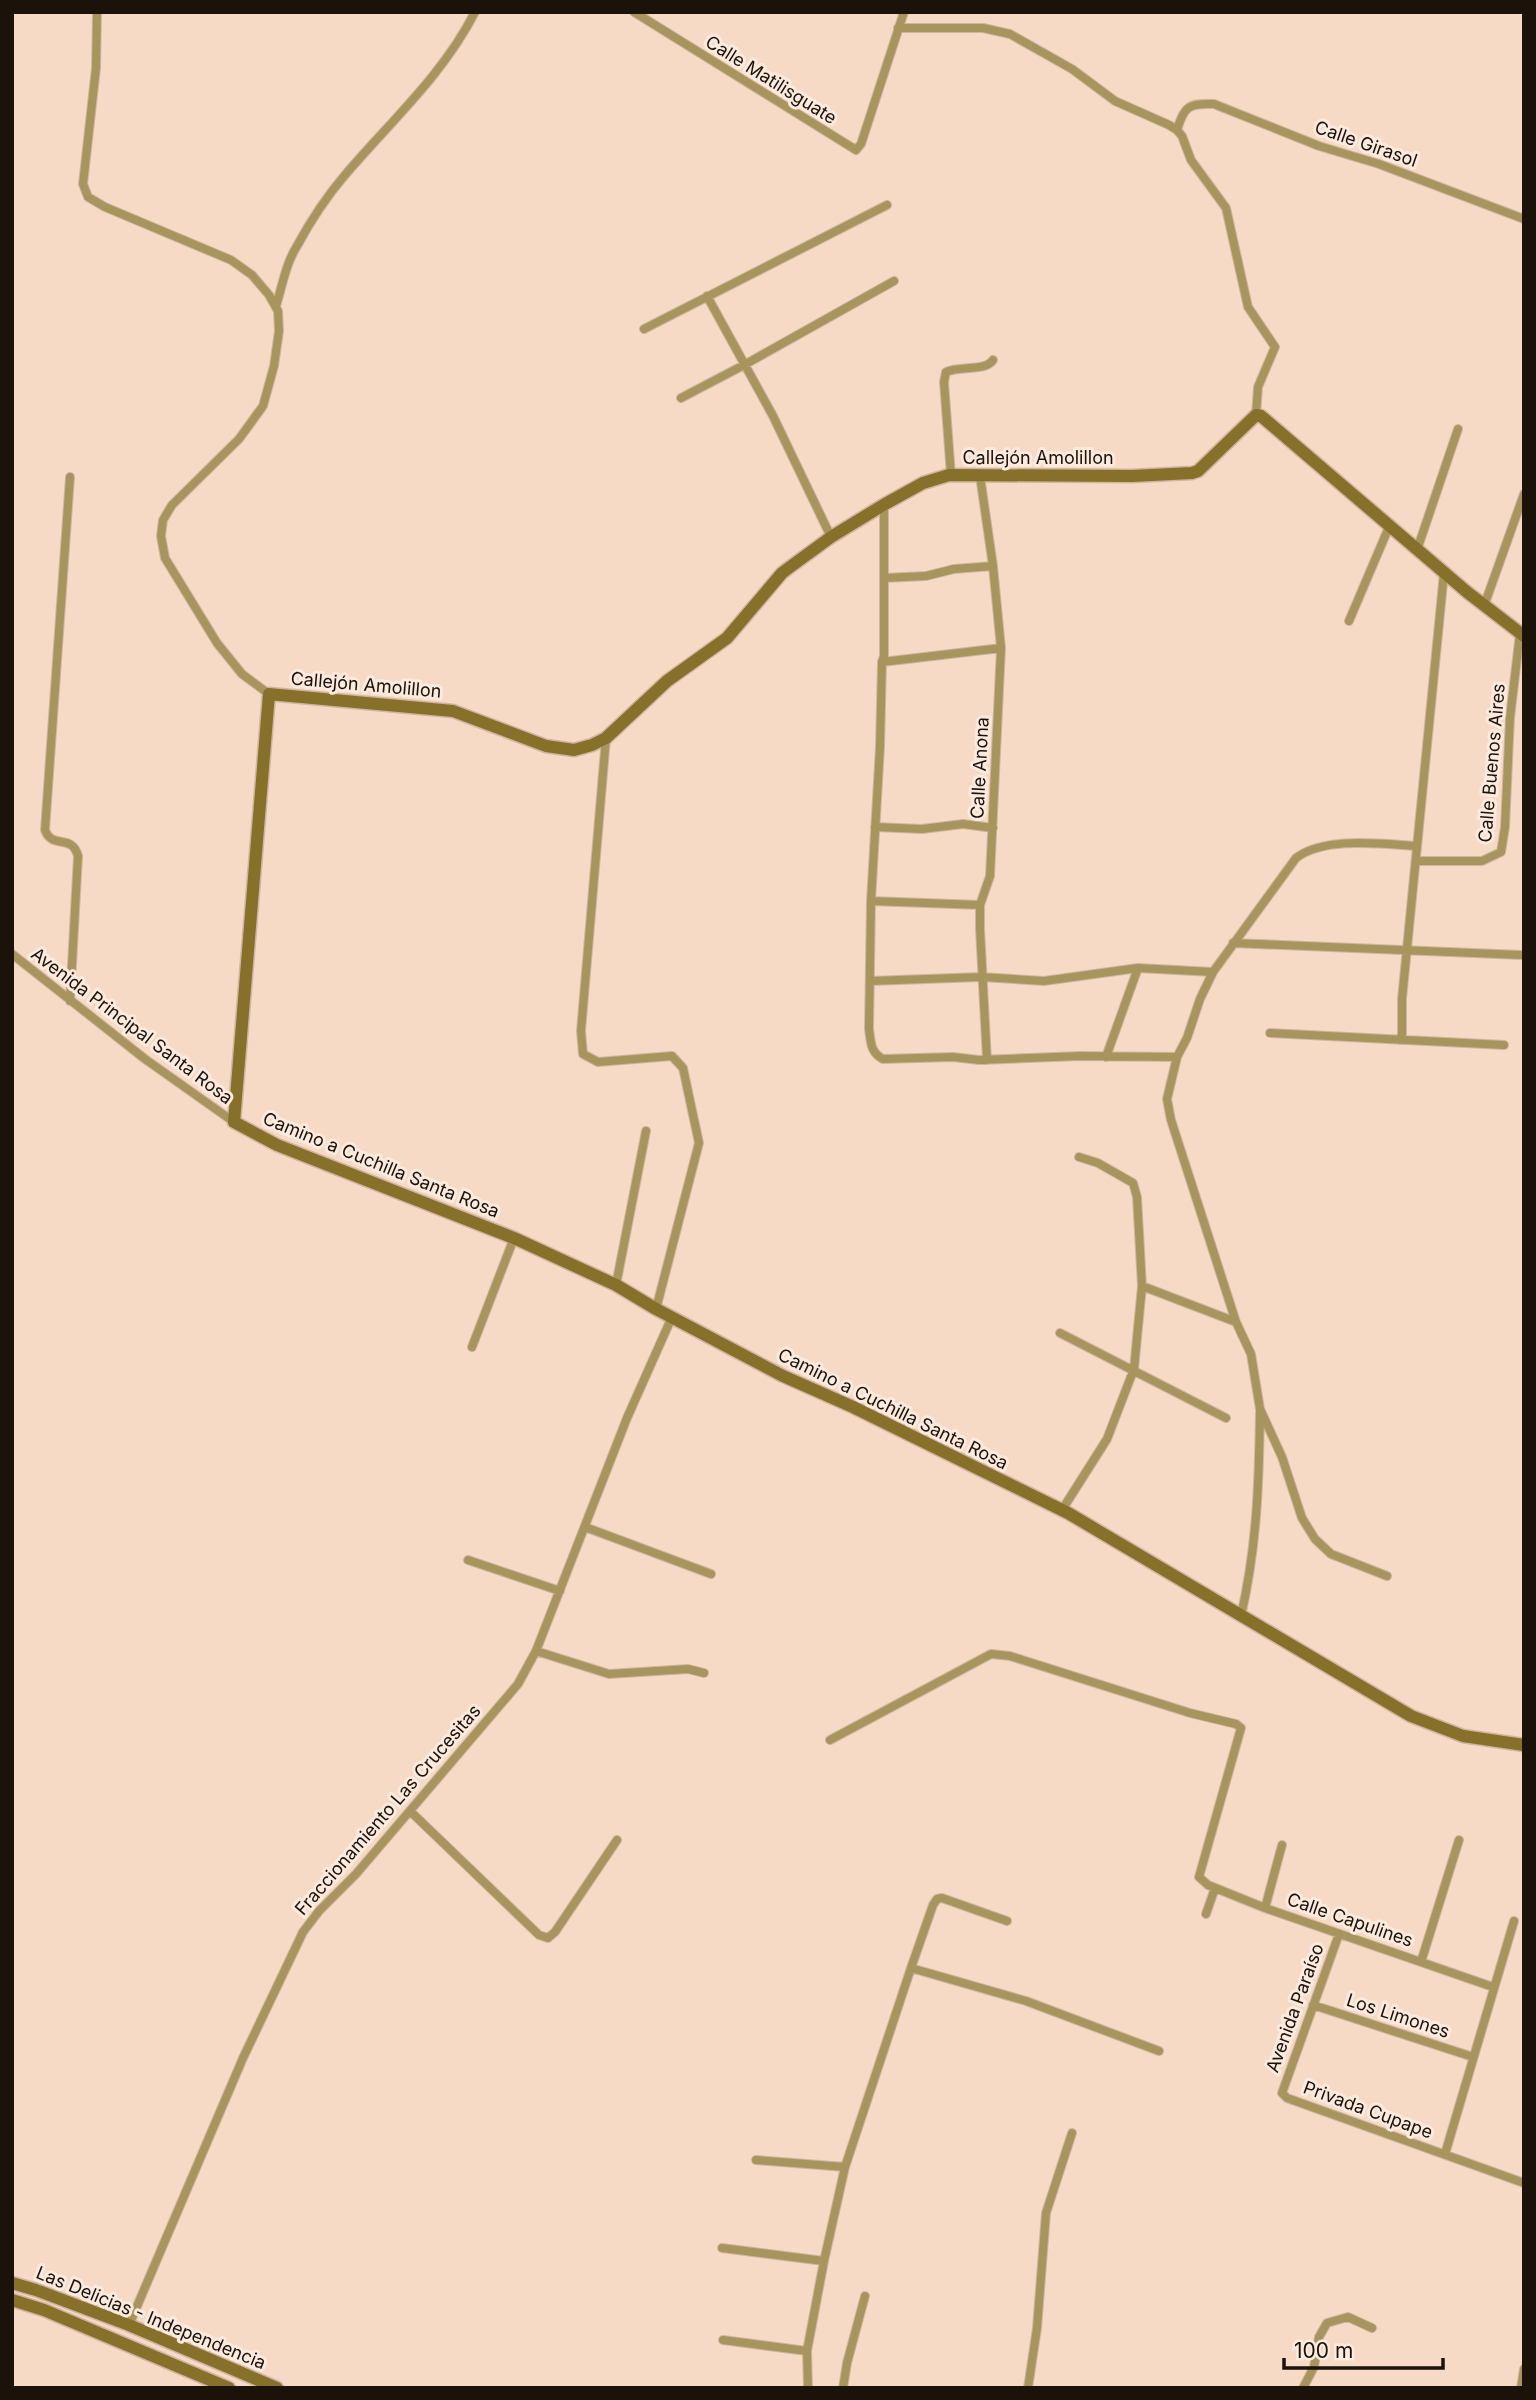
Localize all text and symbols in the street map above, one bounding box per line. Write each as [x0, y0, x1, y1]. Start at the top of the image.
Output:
street label: Calle Matilisguate [702, 31, 841, 128]
street label: Calle Girasol [1312, 116, 1420, 171]
street label: Callejón Amolillon [962, 447, 1114, 468]
street label: Callejón Amolillon [290, 667, 442, 702]
street label: Calle Buenos Aires [1474, 682, 1509, 843]
street label: Calle Anona [966, 716, 993, 820]
street label: Avenida Principal Santa Rosa [27, 943, 237, 1108]
street label: Camino a Cuchilla Santa Rosa [260, 1107, 502, 1222]
street label: Camino a Cuchilla Santa Rosa [775, 1344, 1012, 1473]
street label: Fraccionamiento Las Crucesitas [290, 1700, 485, 1919]
street label: Calle Capulines [1284, 1888, 1416, 1951]
street label: Avenida Paraíso [1261, 1940, 1328, 2075]
street label: Los Limones [1344, 1989, 1452, 2042]
street label: Privada Cupape [1301, 2076, 1436, 2143]
street label: Las Delicias - Independencia [33, 2262, 269, 2373]
scale bar [1284, 2326, 1443, 2370]
text: 100 m [1294, 2338, 1353, 2363]

